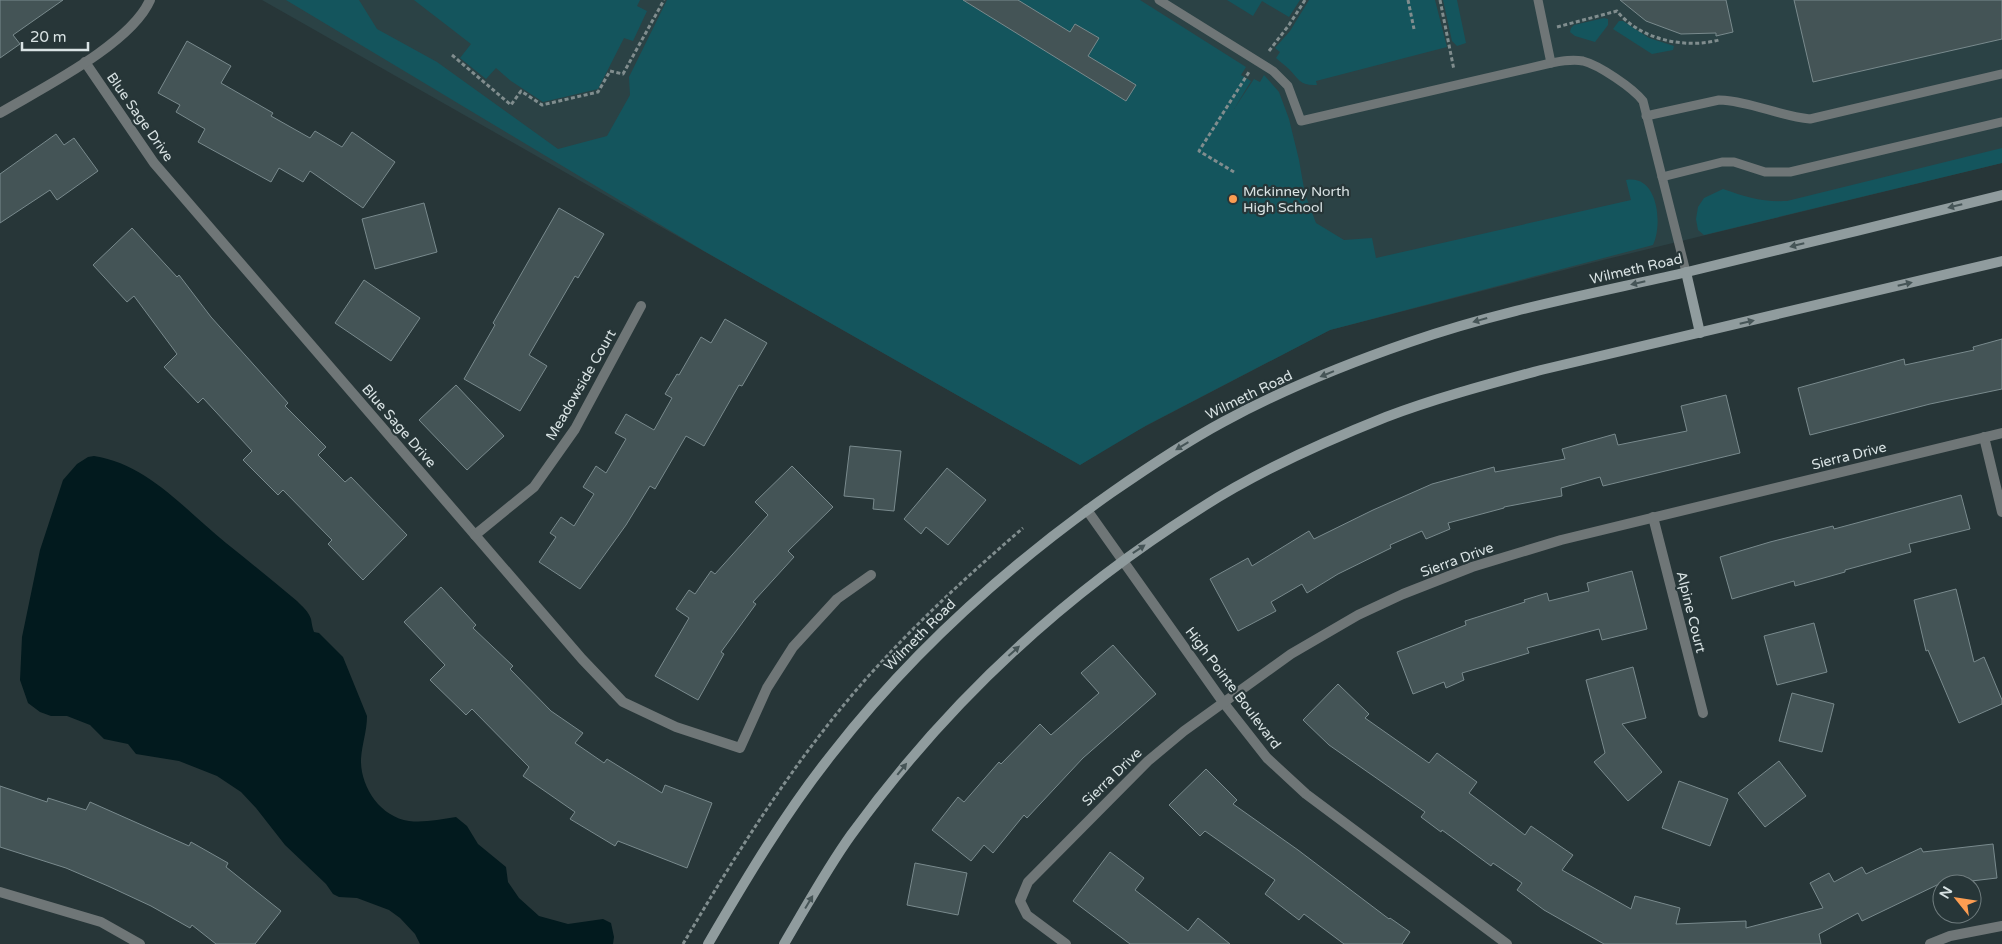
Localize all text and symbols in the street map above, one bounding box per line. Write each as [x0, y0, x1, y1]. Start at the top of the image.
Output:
scale bar [22, 20, 89, 52]
text: 20 m [30, 28, 67, 46]
street label: Blue Sage Drive [103, 69, 177, 165]
place label: Mckinney North High School [1243, 183, 1350, 216]
marker: Mckinney North High School [1227, 193, 1239, 205]
one-way arrow [1947, 202, 1962, 210]
one-way arrow [1789, 241, 1804, 249]
street label: Wilmeth Road [1588, 250, 1684, 288]
one-way arrow [1631, 279, 1646, 287]
one-way arrow [1898, 280, 1913, 288]
one-way arrow [1473, 316, 1488, 324]
one-way arrow [1740, 318, 1755, 326]
street label: Meadowside Court [542, 326, 620, 444]
street label: Wilmeth Road [1203, 367, 1295, 423]
one-way arrow [1319, 370, 1334, 378]
street label: Blue Sage Drive [358, 381, 440, 471]
street label: Sierra Drive [1810, 438, 1888, 474]
one-way arrow [1175, 442, 1188, 451]
street label: Sierra Drive [1418, 539, 1496, 581]
one-way arrow [1133, 544, 1146, 554]
street label: Alpine Court [1673, 569, 1710, 655]
street label: Wilmeth Road [881, 596, 959, 674]
street label: High Pointe Boulevard [1182, 624, 1284, 752]
one-way arrow [1007, 646, 1020, 657]
street label: Sierra Drive [1079, 744, 1146, 810]
one-way arrow [896, 763, 907, 776]
north arrow [1932, 874, 1982, 924]
text: N [1936, 884, 1956, 902]
one-way arrow [804, 896, 813, 909]

